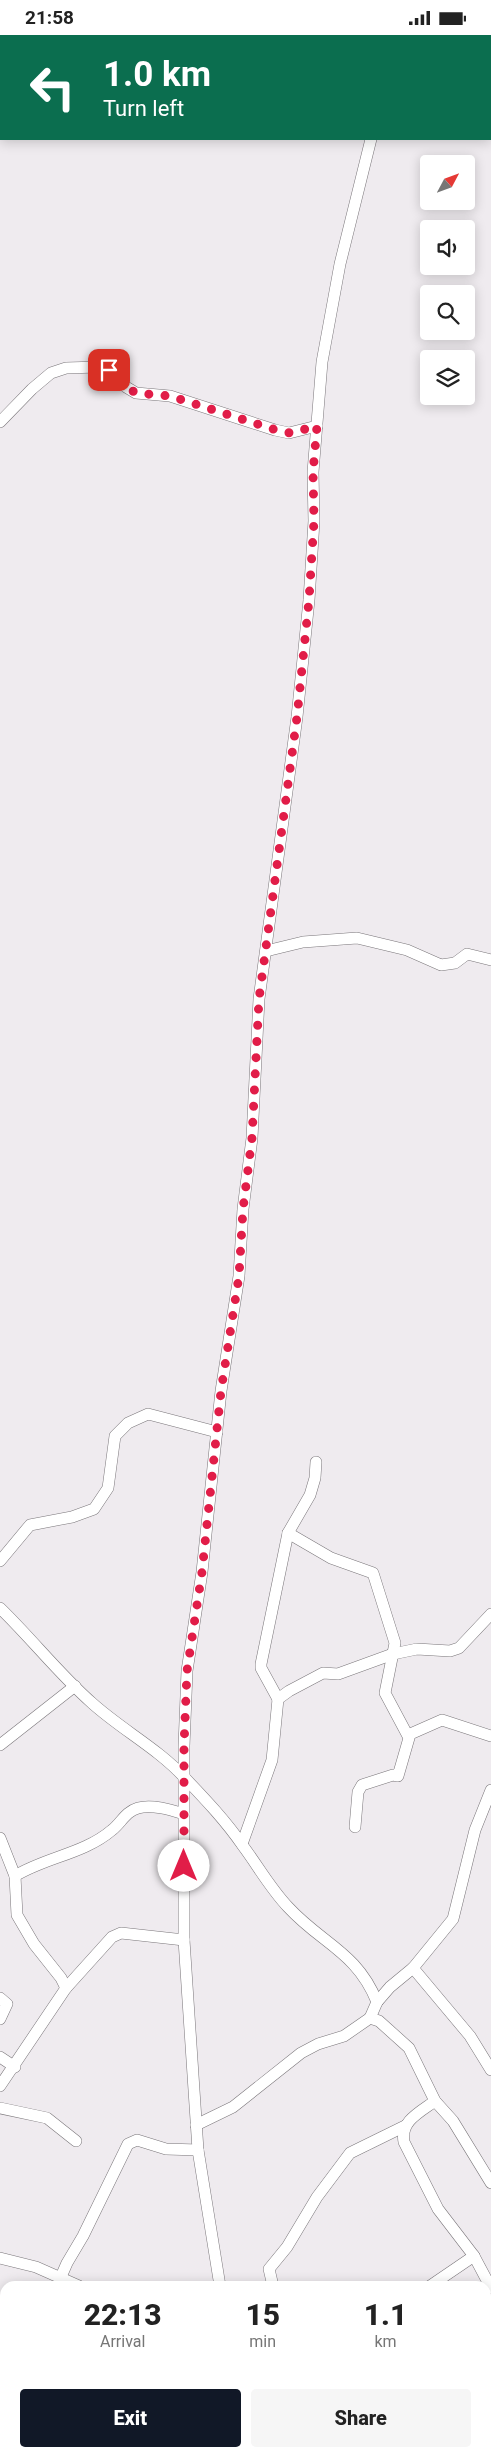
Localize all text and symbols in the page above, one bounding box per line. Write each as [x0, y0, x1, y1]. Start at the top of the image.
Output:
text: 21:58 [25, 6, 74, 29]
text: 1.0 km [103, 54, 211, 95]
icon: left [20, 55, 85, 120]
text: Turn left [103, 96, 184, 121]
north arrow [420, 155, 475, 210]
map controls [420, 155, 475, 405]
button: sound [420, 220, 475, 275]
button: search [420, 285, 475, 340]
pin [88, 349, 130, 391]
button: layers [420, 350, 475, 405]
icon: arrive [95, 356, 123, 384]
position arrow [157, 1839, 209, 1891]
text: 22:13 [84, 2297, 162, 2332]
text: 15 [245, 2297, 280, 2332]
text: 1.1 [364, 2297, 407, 2332]
text: Arrival [100, 2332, 145, 2351]
text: min [249, 2332, 276, 2351]
text: km [374, 2332, 397, 2351]
button: Exit [20, 2389, 241, 2447]
button: Share [251, 2389, 471, 2447]

